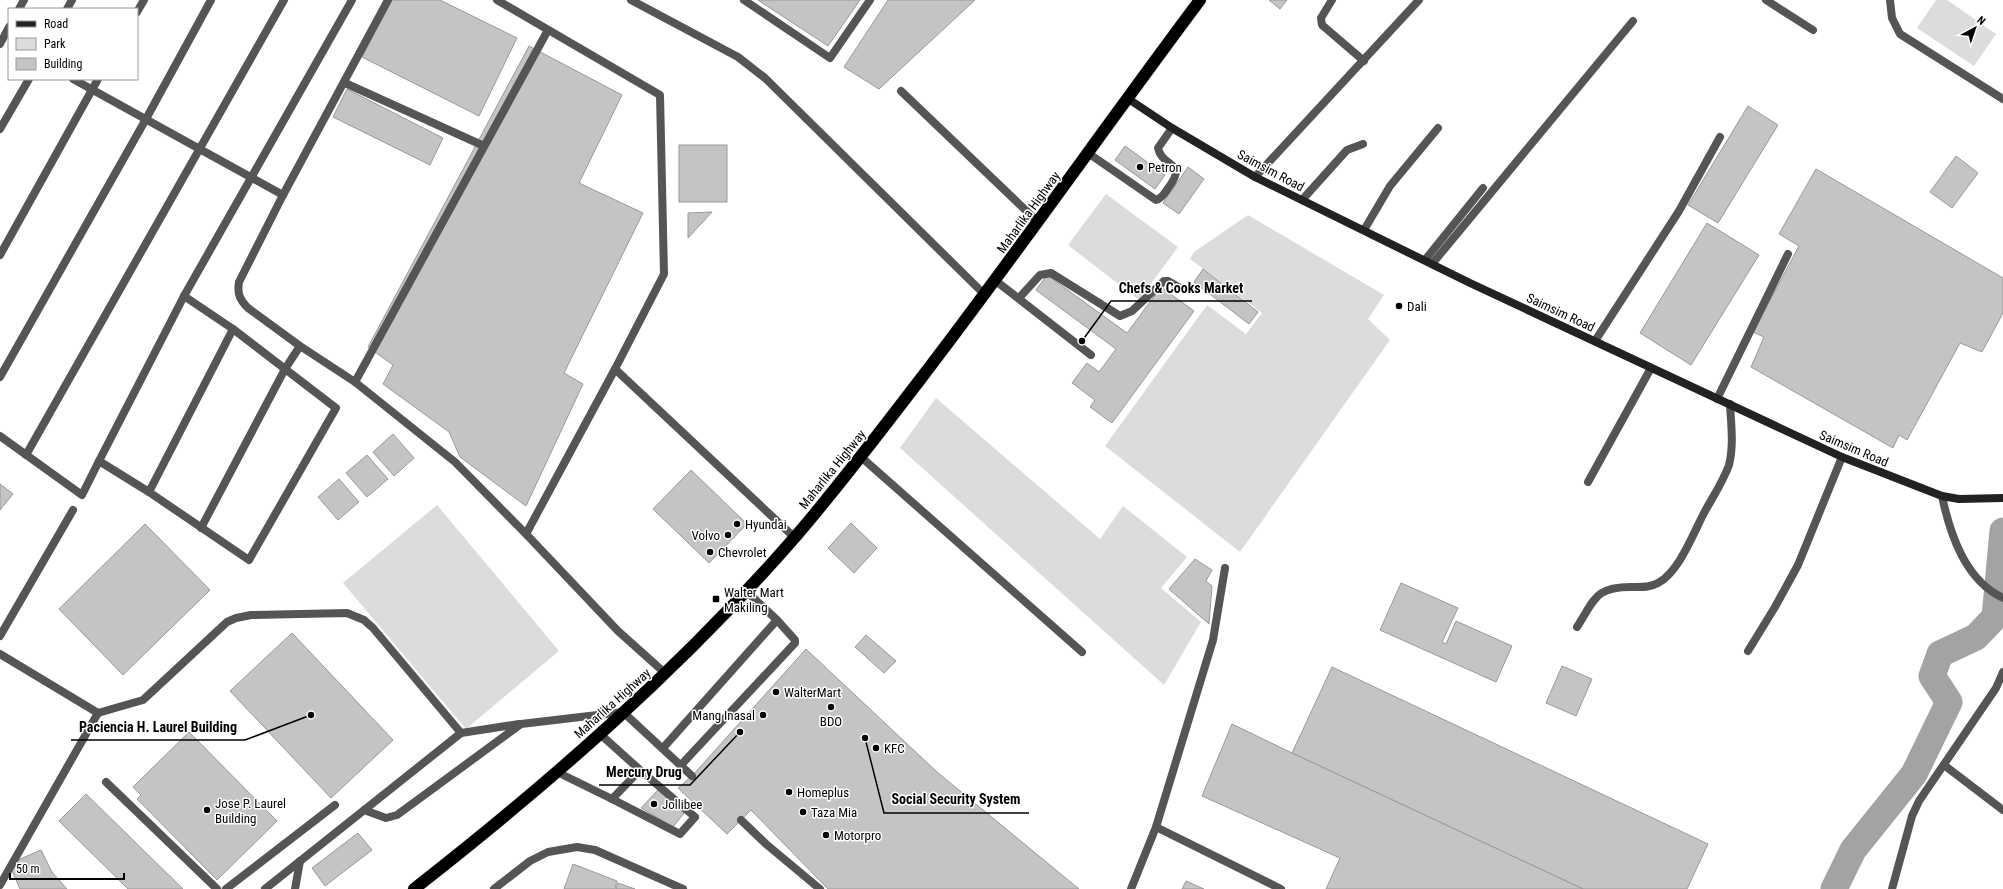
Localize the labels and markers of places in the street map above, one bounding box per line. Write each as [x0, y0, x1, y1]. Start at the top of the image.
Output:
place label: Petron [1148, 160, 1182, 175]
marker: Petron [1135, 162, 1145, 172]
callout: Chefs & Cooks Market [1111, 275, 1252, 301]
place label: Dali [1407, 299, 1427, 314]
marker: Dali [1394, 301, 1404, 311]
place label: Hyundai [745, 517, 787, 532]
marker: Hyundai [732, 519, 742, 529]
place label: Volvo [692, 528, 720, 543]
marker: Volvo [723, 530, 733, 540]
place label: Chevrolet [718, 545, 767, 560]
marker: Chevrolet [705, 547, 715, 557]
place label: Walter Mart Makiling [724, 585, 784, 615]
marker: Walter Mart Makiling [711, 594, 721, 604]
place label: WalterMart [784, 685, 841, 700]
marker: WalterMart [771, 687, 781, 697]
marker: BDO [826, 702, 836, 712]
place label: Mang Inasal [692, 708, 755, 723]
marker: Mang Inasal [758, 710, 768, 720]
callout: Paciencia H. Laurel Building [71, 714, 245, 740]
place label: BDO [820, 714, 842, 729]
place label: KFC [884, 741, 905, 756]
marker: KFC [871, 743, 881, 753]
callout: Mercury Drug [599, 759, 690, 785]
place label: Homeplus [797, 785, 849, 800]
marker: Homeplus [784, 787, 794, 797]
callout: Social Security System [884, 787, 1029, 813]
place label: Jose P. Laurel Building [215, 796, 286, 826]
place label: Jollibee [662, 797, 702, 812]
marker: Jollibee [649, 799, 659, 809]
marker: Jose P. Laurel Building [202, 805, 212, 815]
place label: Taza Mia [811, 805, 857, 820]
marker: Taza Mia [798, 807, 808, 817]
place label: Motorpro [834, 828, 881, 843]
marker: Motorpro [821, 830, 831, 840]

